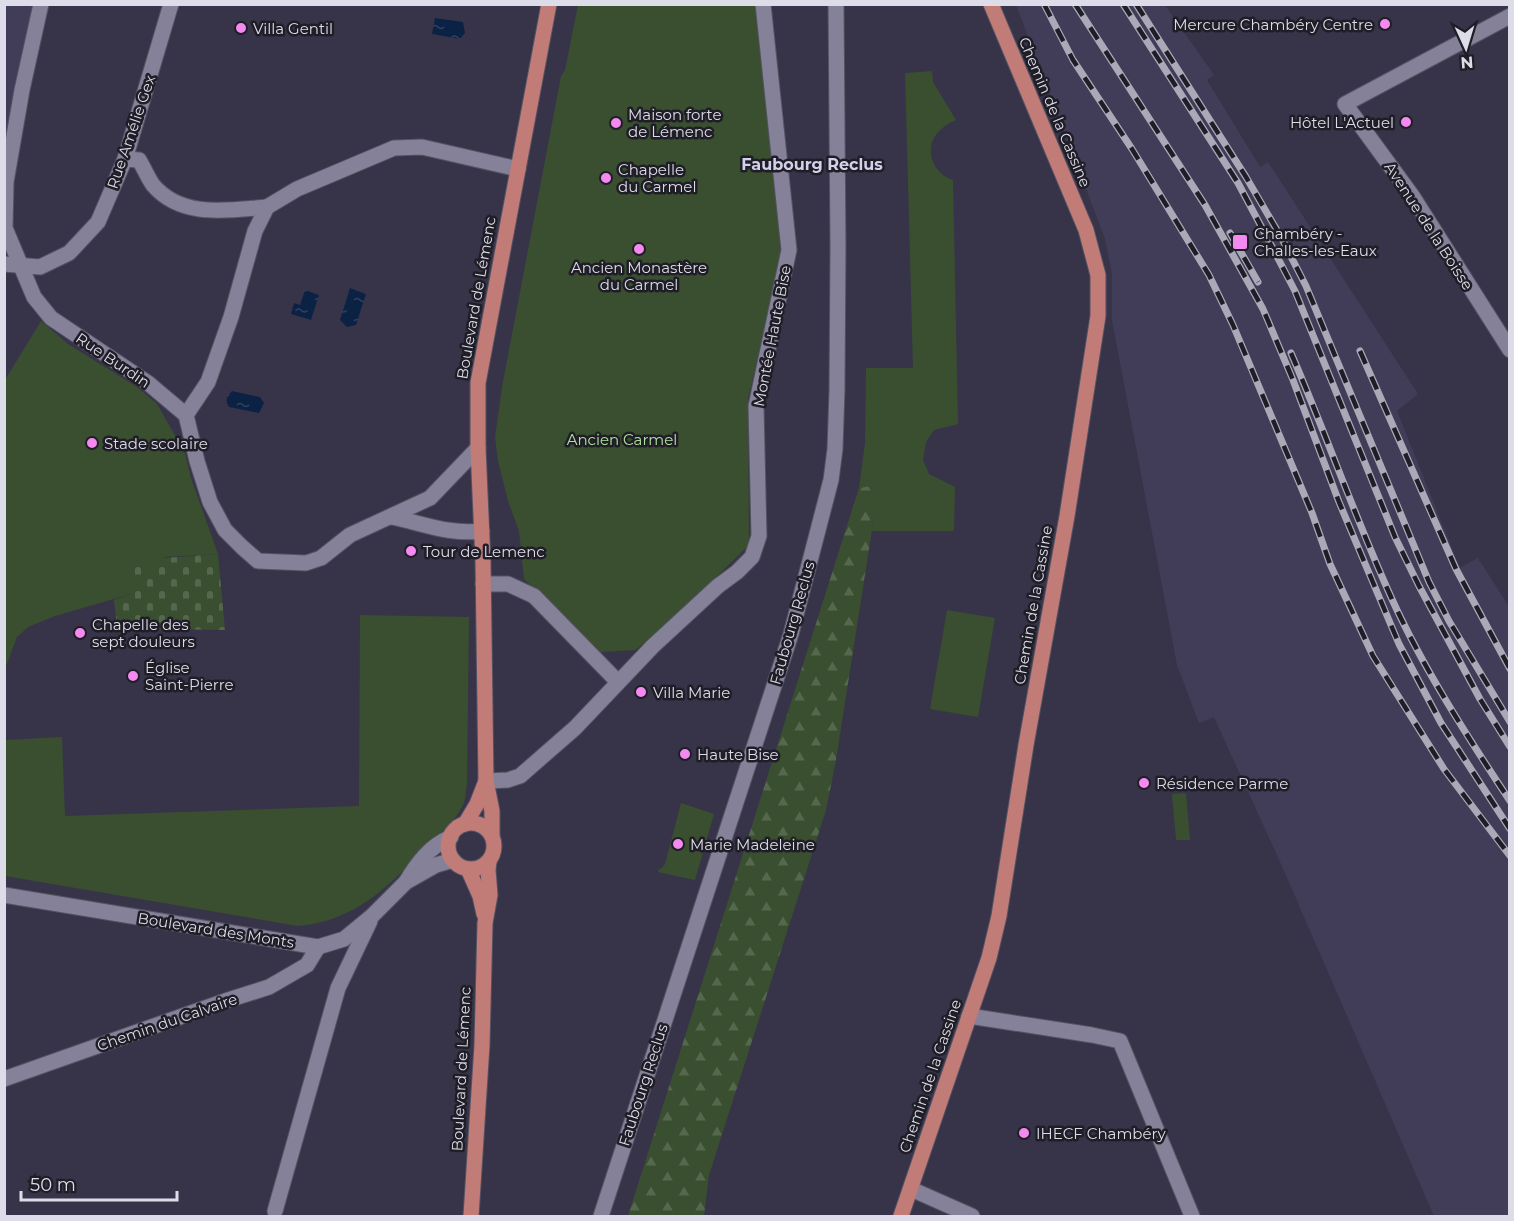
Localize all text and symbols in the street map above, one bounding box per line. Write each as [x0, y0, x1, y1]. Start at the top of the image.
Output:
place label: Mercure Chambéry Centre [1173, 15, 1373, 34]
marker: Mercure Chambéry Centre [1378, 17, 1392, 31]
north arrow [1436, 18, 1496, 78]
place label: Villa Gentil [253, 19, 333, 38]
marker: Villa Gentil [234, 21, 248, 35]
street label: Chemin de la Cassine [1015, 34, 1095, 190]
text: N [1460, 53, 1474, 72]
street label: Rue Amélie Gex [103, 73, 159, 191]
place label: Maison forte de Lémenc [628, 105, 721, 141]
place label: Hôtel L'Actuel [1290, 113, 1394, 132]
marker: Hôtel L'Actuel [1399, 115, 1413, 129]
marker: Maison forte de Lémenc [609, 116, 623, 130]
district label: Faubourg Reclus [741, 155, 883, 174]
street label: Avenue de la Boisse [1380, 158, 1478, 294]
place label: Chapelle du Carmel [618, 160, 696, 196]
marker: Chapelle du Carmel [599, 171, 613, 185]
street label: Boulevard de Lémenc [452, 215, 500, 381]
place label: Chambéry - Challes-les-Eaux [1254, 224, 1377, 260]
marker: Chambéry - Challes-les-Eaux [1231, 233, 1249, 251]
marker: Ancien Monastère du Carmel [632, 242, 646, 256]
place label: Ancien Monastère du Carmel [571, 258, 707, 294]
street label: Montée Haute Bise [749, 264, 795, 408]
street label: Rue Burdin [72, 328, 154, 392]
park label: Ancien Carmel [567, 430, 677, 449]
place label: Stade scolaire [104, 434, 208, 453]
marker: Stade scolaire [85, 436, 99, 450]
street label: Chemin de la Cassine [1010, 524, 1056, 686]
place label: Tour de Lemenc [423, 542, 545, 561]
marker: Tour de Lemenc [404, 544, 418, 558]
street label: Faubourg Reclus [765, 559, 819, 687]
place label: Chapelle des sept douleurs [92, 615, 195, 651]
marker: Chapelle des sept douleurs [73, 626, 87, 640]
place label: Église Saint-Pierre [145, 658, 234, 694]
marker: Église Saint-Pierre [126, 669, 140, 683]
place label: Villa Marie [653, 683, 730, 702]
marker: Villa Marie [634, 685, 648, 699]
place label: Haute Bise [697, 745, 779, 764]
marker: Haute Bise [678, 747, 692, 761]
place label: Résidence Parme [1156, 774, 1288, 793]
marker: Résidence Parme [1137, 776, 1151, 790]
place label: Marie Madeleine [690, 835, 815, 854]
marker: Marie Madeleine [671, 837, 685, 851]
street label: Boulevard des Monts [136, 908, 296, 952]
street label: Boulevard de Lémenc [447, 986, 475, 1152]
street label: Chemin du Calvaire [94, 989, 240, 1055]
street label: Chemin de la Cassine [895, 997, 965, 1155]
street label: Faubourg Reclus [614, 1021, 672, 1149]
place label: IHECF Chambéry [1036, 1124, 1166, 1143]
marker: IHECF Chambéry [1017, 1126, 1031, 1140]
scale bar [21, 1164, 177, 1202]
text: 50 m [30, 1174, 76, 1196]

